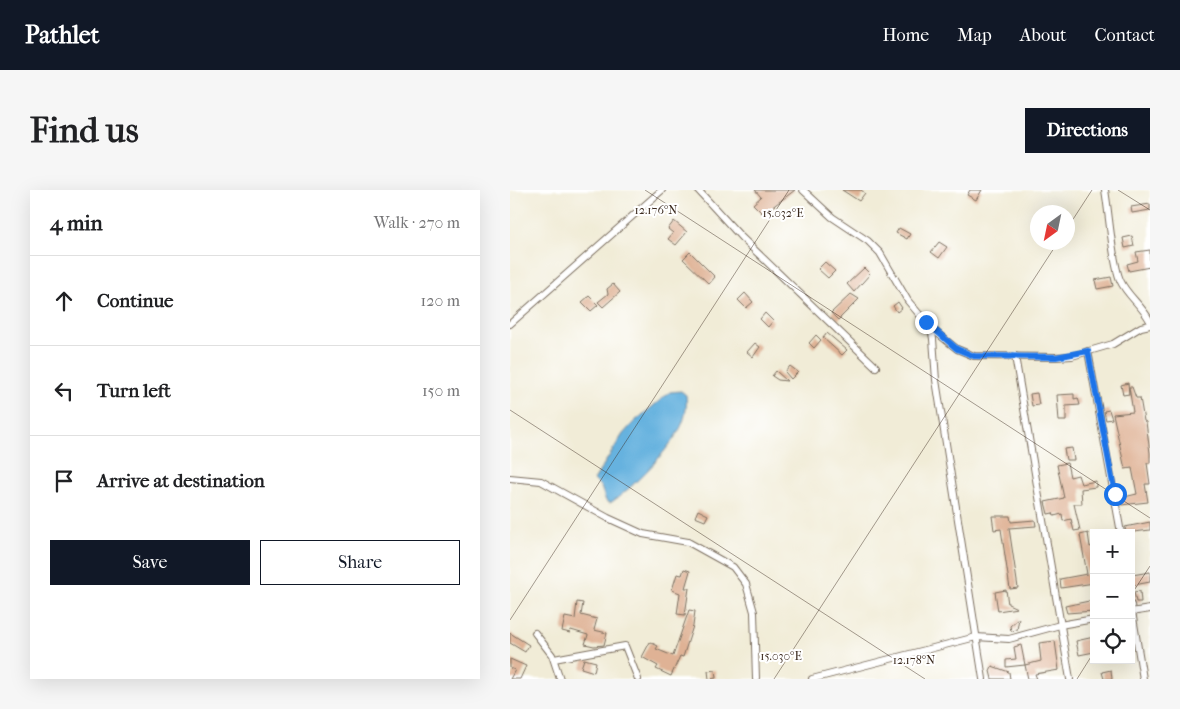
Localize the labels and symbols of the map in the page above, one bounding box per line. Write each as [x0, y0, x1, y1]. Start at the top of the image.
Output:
text: 12.176°N [635, 203, 677, 217]
north arrow [1030, 205, 1075, 250]
text: 15.032°E [762, 206, 804, 220]
route end [915, 311, 938, 334]
route start [1104, 483, 1127, 506]
text: 15.030°E [760, 649, 802, 663]
text: 12.178°N [893, 653, 935, 667]

